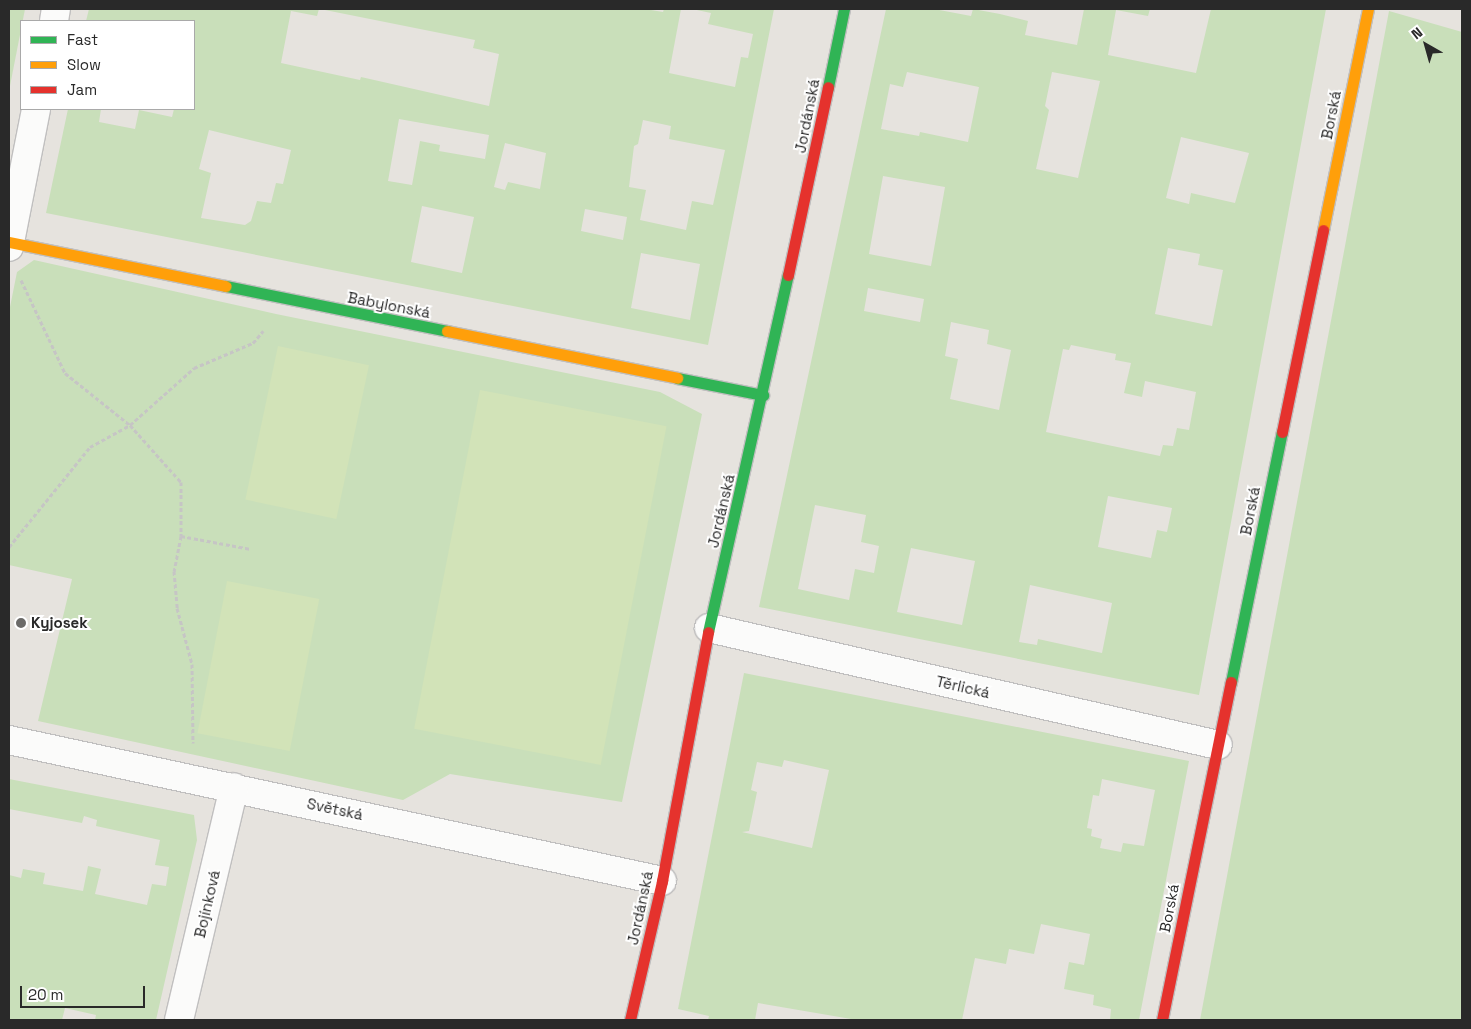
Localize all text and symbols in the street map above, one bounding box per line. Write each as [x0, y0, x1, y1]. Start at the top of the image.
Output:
legend [20, 20, 195, 110]
north arrow [1401, 20, 1451, 70]
text: N [1408, 23, 1426, 43]
text: Fast [67, 30, 98, 49]
text: Slow [67, 55, 101, 74]
street label: Jordánská [791, 77, 823, 155]
text: Jam [67, 80, 97, 99]
street label: Borská [1317, 89, 1345, 141]
street label: Babylonská [346, 288, 432, 322]
street label: Jordánská [704, 472, 738, 550]
street label: Borská [1236, 485, 1264, 537]
place label: Kyjosek [31, 614, 88, 632]
marker: Kyjosek [15, 617, 27, 629]
street label: Těrlická [934, 672, 992, 702]
street label: Světská [305, 794, 365, 824]
street label: Bojínková [190, 868, 224, 940]
street label: Jordánská [623, 869, 657, 947]
street label: Borská [1155, 882, 1183, 934]
scale bar [22, 976, 148, 1008]
text: 20 m [28, 985, 63, 1004]

